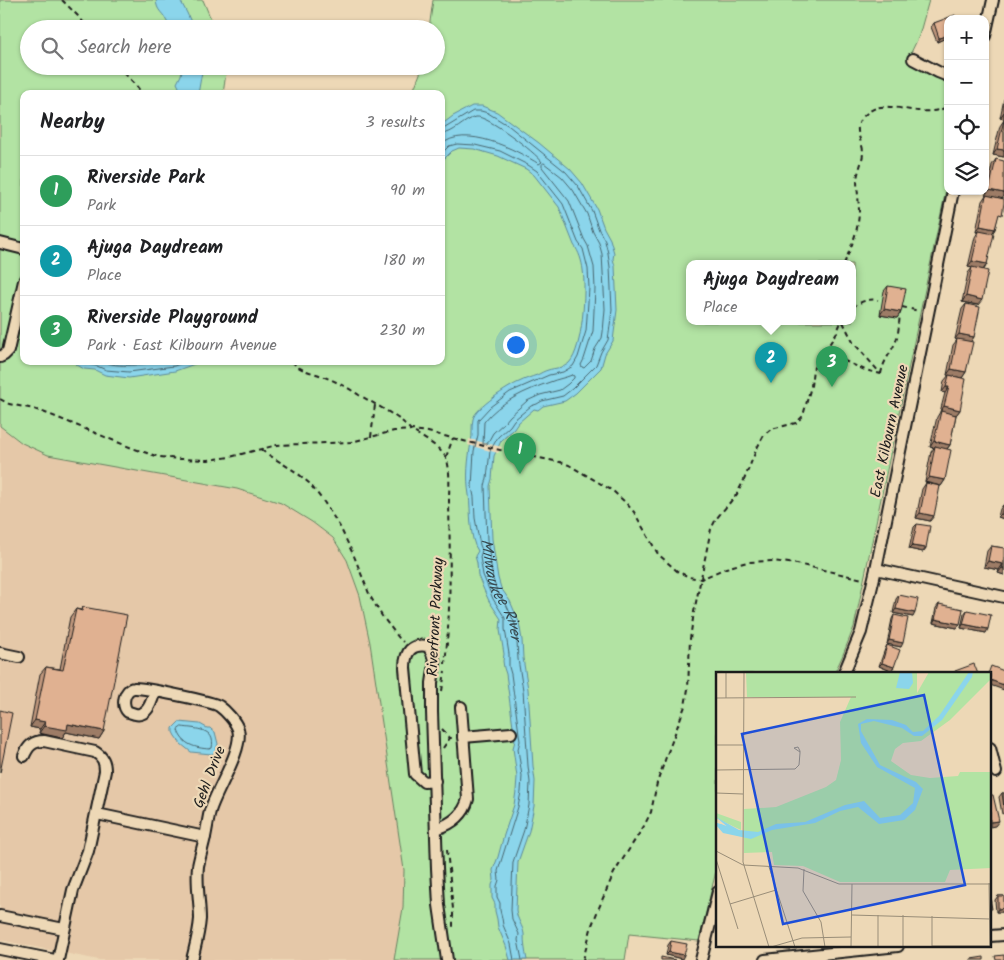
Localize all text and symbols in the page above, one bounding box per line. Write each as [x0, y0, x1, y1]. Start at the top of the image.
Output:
map controls [944, 15, 989, 195]
button: + [944, 15, 989, 60]
search box [20, 20, 445, 75]
text: Search here [78, 33, 172, 63]
icon: search [38, 34, 66, 62]
button: − [944, 60, 989, 105]
button: locate [944, 105, 989, 150]
text: Nearby [40, 106, 105, 139]
text: 3 results [366, 110, 425, 135]
button: layers [944, 150, 989, 195]
text: Riverside Park [87, 163, 205, 193]
text: 1 [54, 178, 58, 203]
text: 90 m [390, 178, 425, 203]
text: Park [87, 193, 116, 218]
text: Ajuga Daydream [87, 233, 223, 263]
text: 2 [51, 248, 61, 273]
text: 180 m [383, 248, 425, 273]
popup [686, 260, 856, 325]
text: Place [87, 263, 121, 288]
text: Ajuga Daydream [703, 265, 839, 295]
text: Place [703, 295, 737, 320]
text: Riverside Playground [87, 303, 258, 333]
text: 3 [52, 318, 60, 343]
text: 230 m [379, 318, 425, 343]
your location [503, 332, 529, 358]
text: Park · East Kilbourn Avenue [87, 333, 277, 358]
pin: 2 [755, 342, 787, 383]
pin: 3 [816, 346, 848, 387]
street label: East Kilbourn Avenue [864, 362, 916, 500]
pin: 1 [504, 433, 536, 474]
water label: Milwaukee River [473, 537, 528, 645]
street label: Riverfront Parkway [421, 556, 451, 677]
inset map [716, 672, 992, 948]
street label: Gehl Drive [187, 743, 233, 812]

